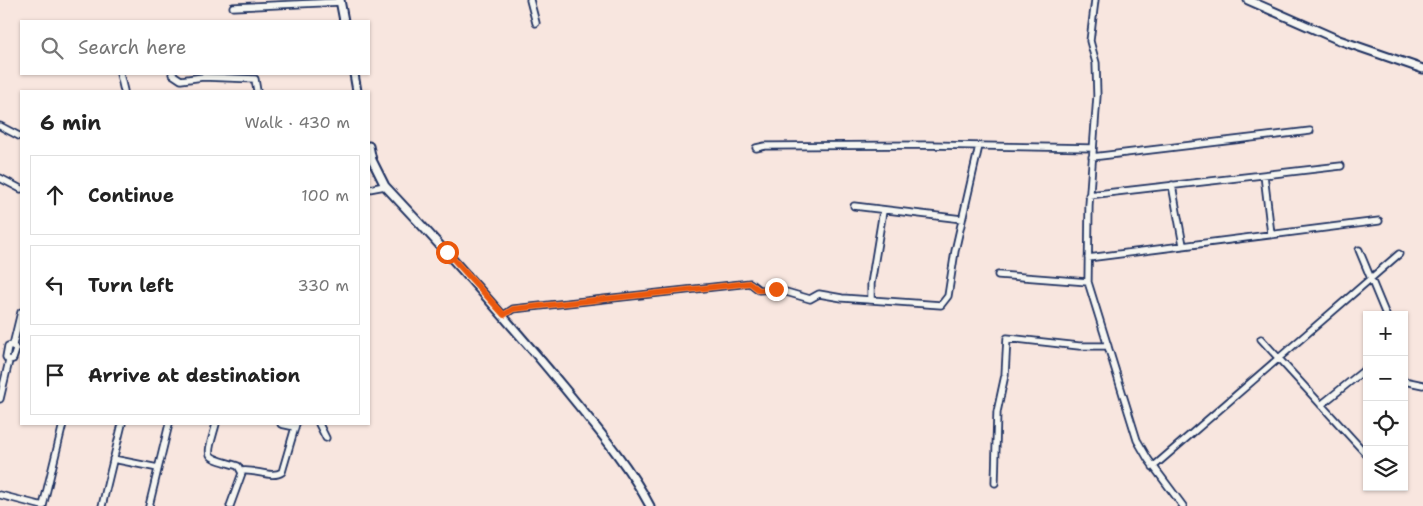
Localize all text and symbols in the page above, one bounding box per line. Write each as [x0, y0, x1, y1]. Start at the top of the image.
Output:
search box [20, 20, 370, 75]
icon: search [38, 34, 66, 62]
text: Search here [78, 35, 187, 60]
text: 6 min [40, 109, 101, 137]
text: Walk · 430 m [244, 112, 350, 133]
icon: ahead [41, 181, 69, 209]
text: Continue [88, 183, 174, 208]
text: 100 m [301, 185, 349, 206]
route start [436, 241, 459, 264]
icon: left [41, 271, 69, 299]
text: Turn left [88, 273, 174, 298]
text: 330 m [297, 275, 349, 296]
route end [765, 278, 788, 301]
map controls [1363, 311, 1408, 491]
button: + [1363, 311, 1408, 356]
button: − [1363, 356, 1408, 401]
icon: arrive [41, 361, 69, 389]
text: Arrive at destination [88, 363, 300, 388]
button: locate [1363, 401, 1408, 446]
button: layers [1363, 446, 1408, 491]

